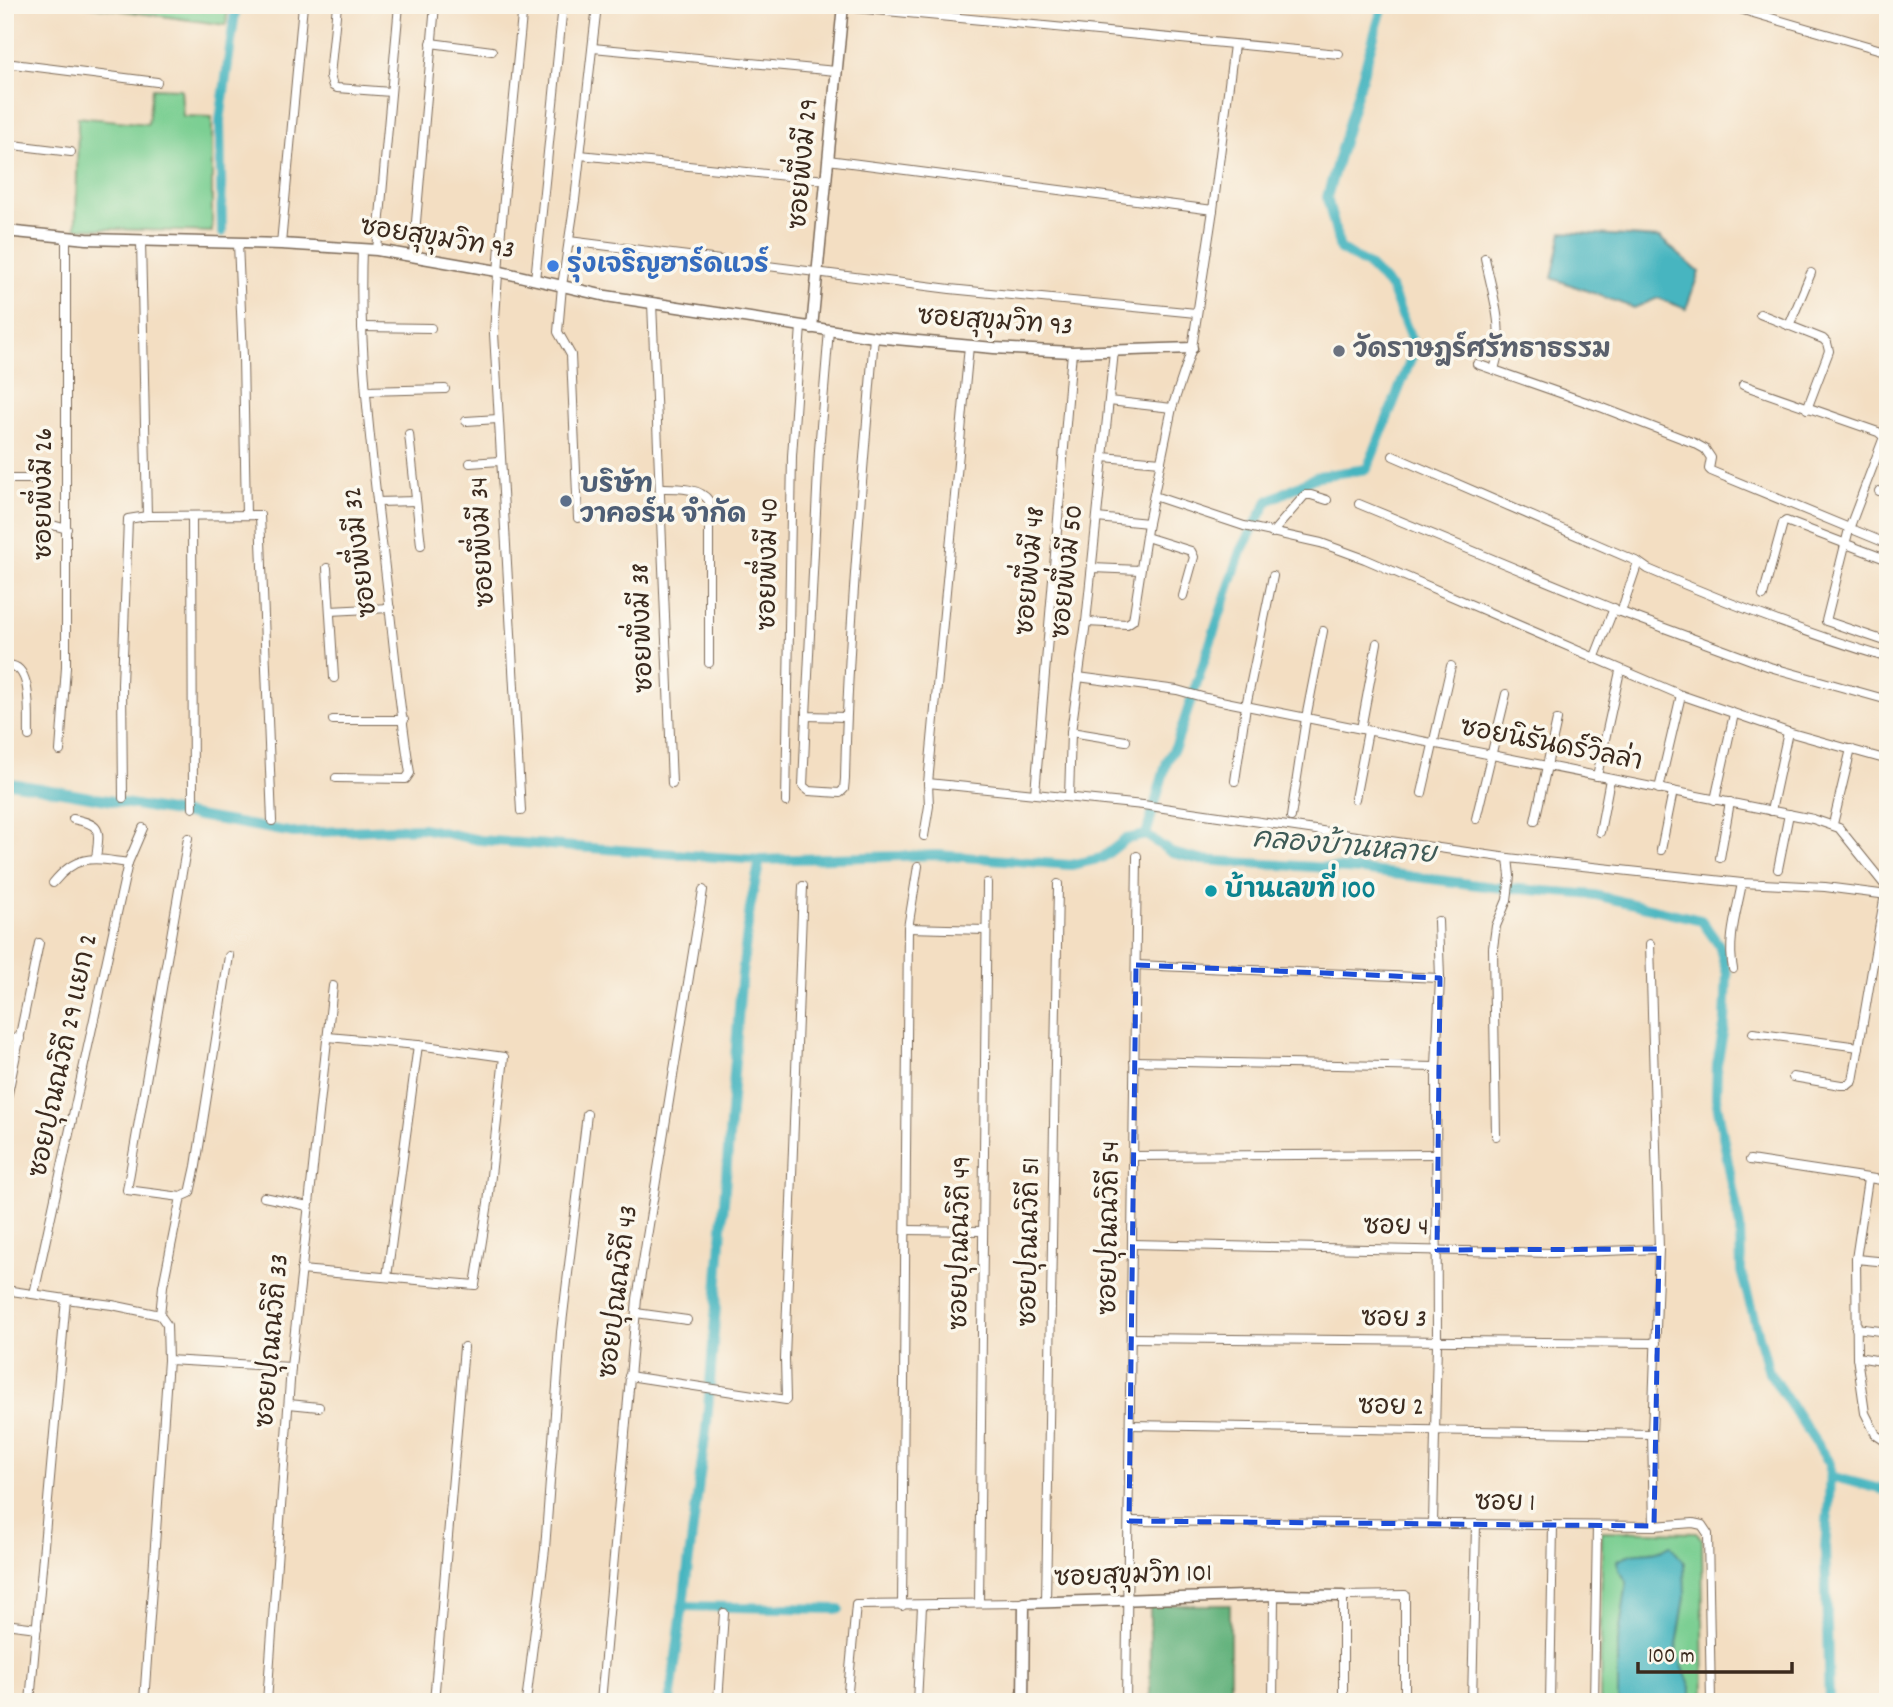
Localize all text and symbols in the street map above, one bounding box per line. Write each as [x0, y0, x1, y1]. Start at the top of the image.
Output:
street label: ซอยพึ่งมี 29 [773, 96, 829, 231]
street label: ซอยสุขุมวิท 93 [357, 210, 517, 270]
place label: รุ่งเจริญฮาร์ดแวร์ [567, 246, 769, 285]
marker: รุ่งเจริญฮาร์ดแวร์ [545, 258, 561, 274]
street label: ซอยสุขุมวิท 93 [916, 299, 1074, 347]
place label: วัดราษฎร์ศรัทธาธรรม [1353, 331, 1611, 370]
marker: วัดราษฎร์ศรัทธาธรรม [1331, 343, 1347, 359]
street label: ซอยพึ่งมี 26 [19, 428, 64, 560]
place label: บริษัท วาคอร์น จำกัด [580, 467, 746, 535]
street label: ซอยพึ่งมี 34 [454, 476, 506, 609]
street label: ซอยพึ่งมี 32 [328, 485, 388, 620]
marker: บริษัท วาคอร์น จำกัด [558, 493, 574, 509]
street label: ซอยพึ่งมี 40 [742, 497, 790, 631]
street label: ซอยพึ่งมี 50 [1036, 502, 1094, 641]
street label: ซอยพึ่งมี 48 [1000, 504, 1056, 637]
street label: ซอยพึ่งมี 38 [615, 562, 665, 694]
street label: ซอยนิรันดร์วิลล่า [1457, 709, 1646, 782]
water label: คลองบ้านหลาย [1251, 819, 1440, 877]
place label: บ้านเลขที่ 100 [1225, 863, 1376, 910]
marker: บ้านเลขที่ 100 [1203, 883, 1219, 899]
street label: ซอยปุณณวิถี 29 แยก 2 [21, 931, 109, 1181]
street label: ซอยปุณณวิถี 54 [1091, 1141, 1131, 1315]
street label: ซอยปุณณวิถี 49 [942, 1156, 982, 1330]
street label: ซอยปุณณวิถี 51 [1011, 1157, 1051, 1327]
street label: ซอยปุณณวิถี 43 [591, 1203, 649, 1381]
street label: ซอย 4 [1363, 1209, 1429, 1247]
street label: ซอยปุณณวิถี 33 [248, 1252, 300, 1430]
street label: ซอย 3 [1361, 1301, 1427, 1339]
street label: ซอย 2 [1358, 1389, 1424, 1427]
street label: ซอย 1 [1475, 1485, 1535, 1523]
street label: ซอยสุขุมวิท 101 [1053, 1556, 1213, 1598]
scale bar [1638, 1630, 1792, 1674]
text: 100 m [1648, 1643, 1695, 1673]

